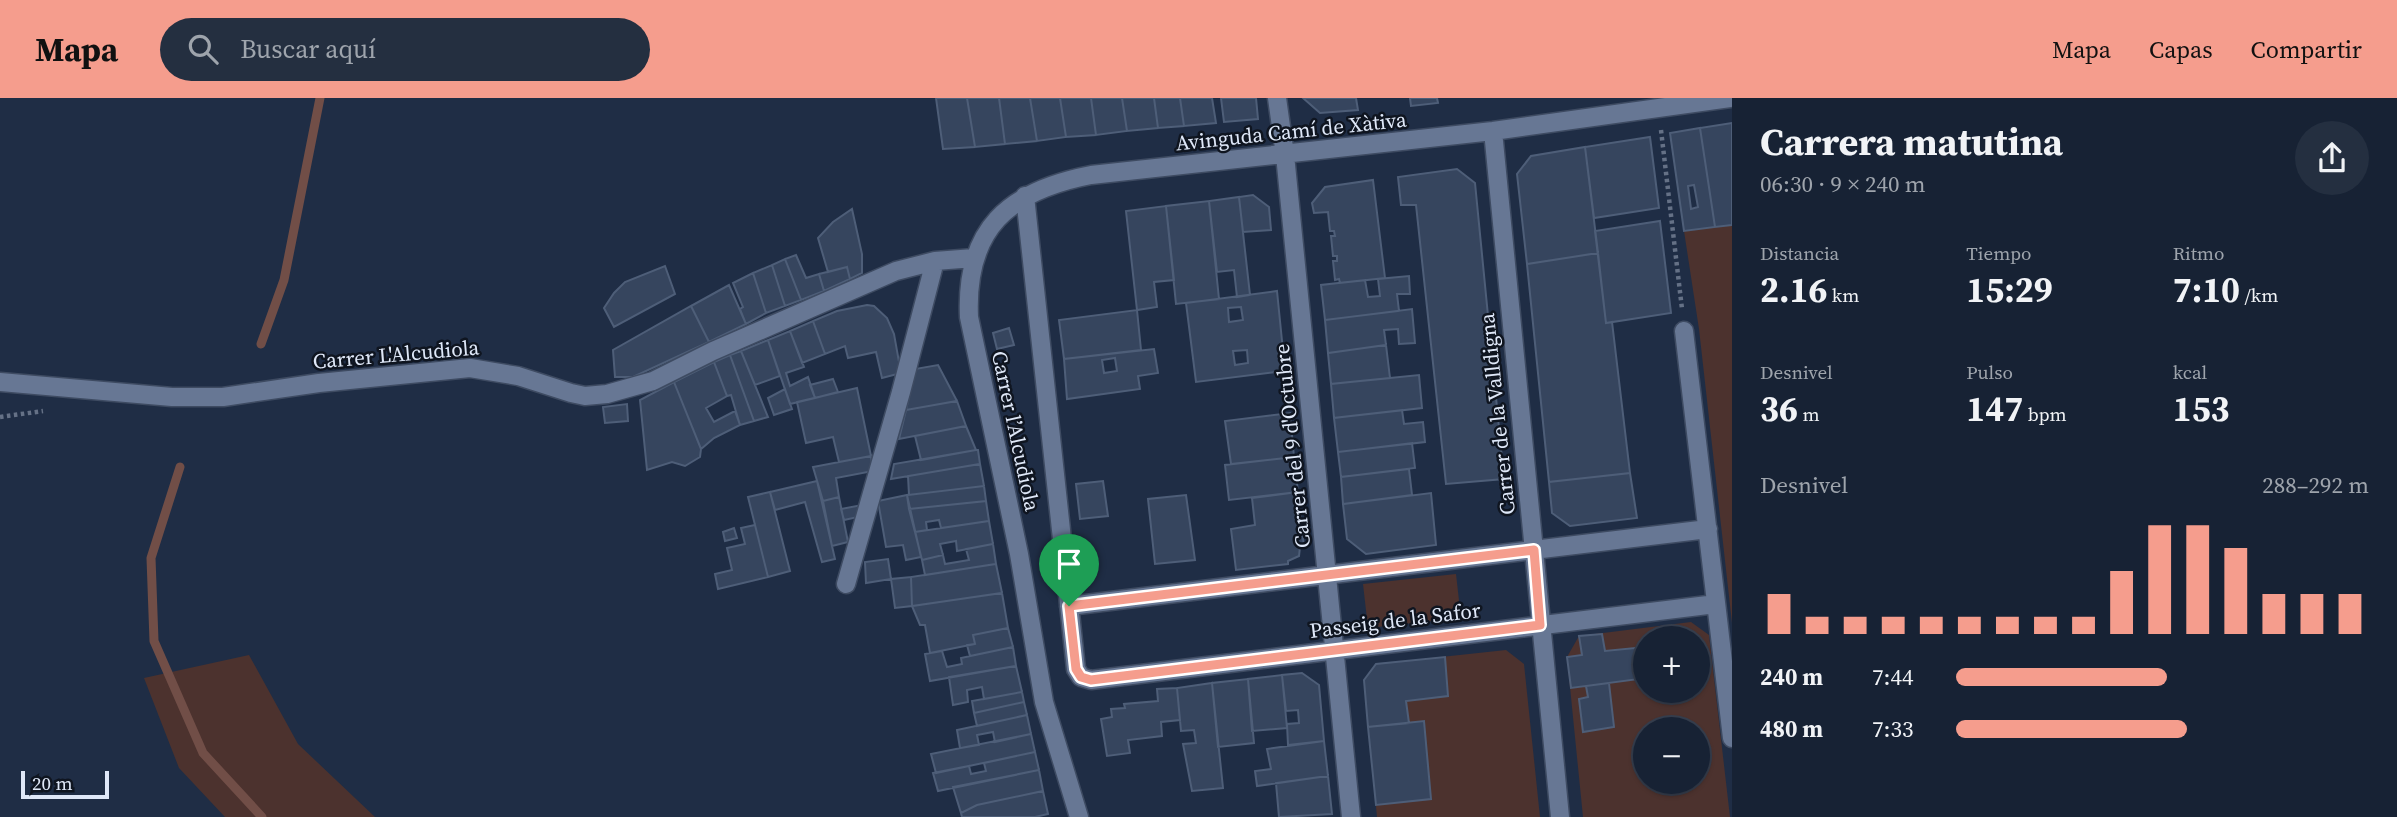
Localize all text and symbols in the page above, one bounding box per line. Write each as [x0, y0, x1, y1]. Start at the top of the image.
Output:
search box [160, 18, 650, 81]
text: Mapa [35, 27, 118, 72]
icon: search [184, 30, 222, 68]
text: Buscar aquí [240, 31, 376, 67]
text: Mapa [2052, 33, 2111, 66]
text: Capas [2149, 33, 2213, 66]
text: Compartir [2251, 33, 2362, 66]
street label: Avinguda Camí de Xàtiva [1174, 104, 1408, 158]
text: Carrera matutina [1760, 116, 2063, 168]
button: share [2295, 121, 2369, 195]
text: 06:30 · 9 × 240 m [1760, 168, 1926, 200]
text: Distancia [1760, 240, 1839, 266]
text: Tiempo [1966, 240, 2032, 266]
text: Ritmo [2173, 240, 2224, 266]
text: 2.16 [1760, 266, 1827, 314]
text: 15:29 [1966, 266, 2053, 314]
text: 7:10 [2173, 266, 2240, 314]
text: km [1827, 282, 1859, 308]
text: /km [2240, 282, 2278, 308]
street label: Carrer de la Valldigna [1472, 311, 1522, 516]
street label: Carrer L'Alcudiola [312, 332, 481, 376]
street label: Carrer del 9 d'Octubre [1267, 342, 1317, 550]
street label: Carrer l’Alcudiola [985, 348, 1047, 514]
text: Desnivel [1760, 359, 1833, 385]
text: Pulso [1966, 359, 2013, 385]
text: kcal [2173, 359, 2207, 385]
text: 36 [1760, 385, 1798, 433]
text: 147 [1966, 385, 2023, 433]
text: 153 [2173, 385, 2230, 433]
text: m [1798, 401, 1820, 427]
text: bpm [2023, 401, 2067, 427]
text: Desnivel [1760, 469, 1848, 501]
text: 288–292 m [2262, 469, 2369, 501]
pin [1039, 534, 1099, 606]
icon: arrive [1050, 545, 1088, 583]
street label: Passeig de la Safor [1308, 595, 1482, 645]
map controls [1633, 626, 1710, 794]
button: + [1633, 626, 1710, 703]
text: 240 m [1760, 661, 1823, 693]
text: 7:44 [1872, 661, 1913, 693]
text: 480 m [1760, 713, 1823, 745]
text: 7:33 [1872, 713, 1913, 745]
button: − [1633, 717, 1710, 794]
scale bar [21, 768, 108, 800]
text: 20 m [32, 770, 73, 796]

